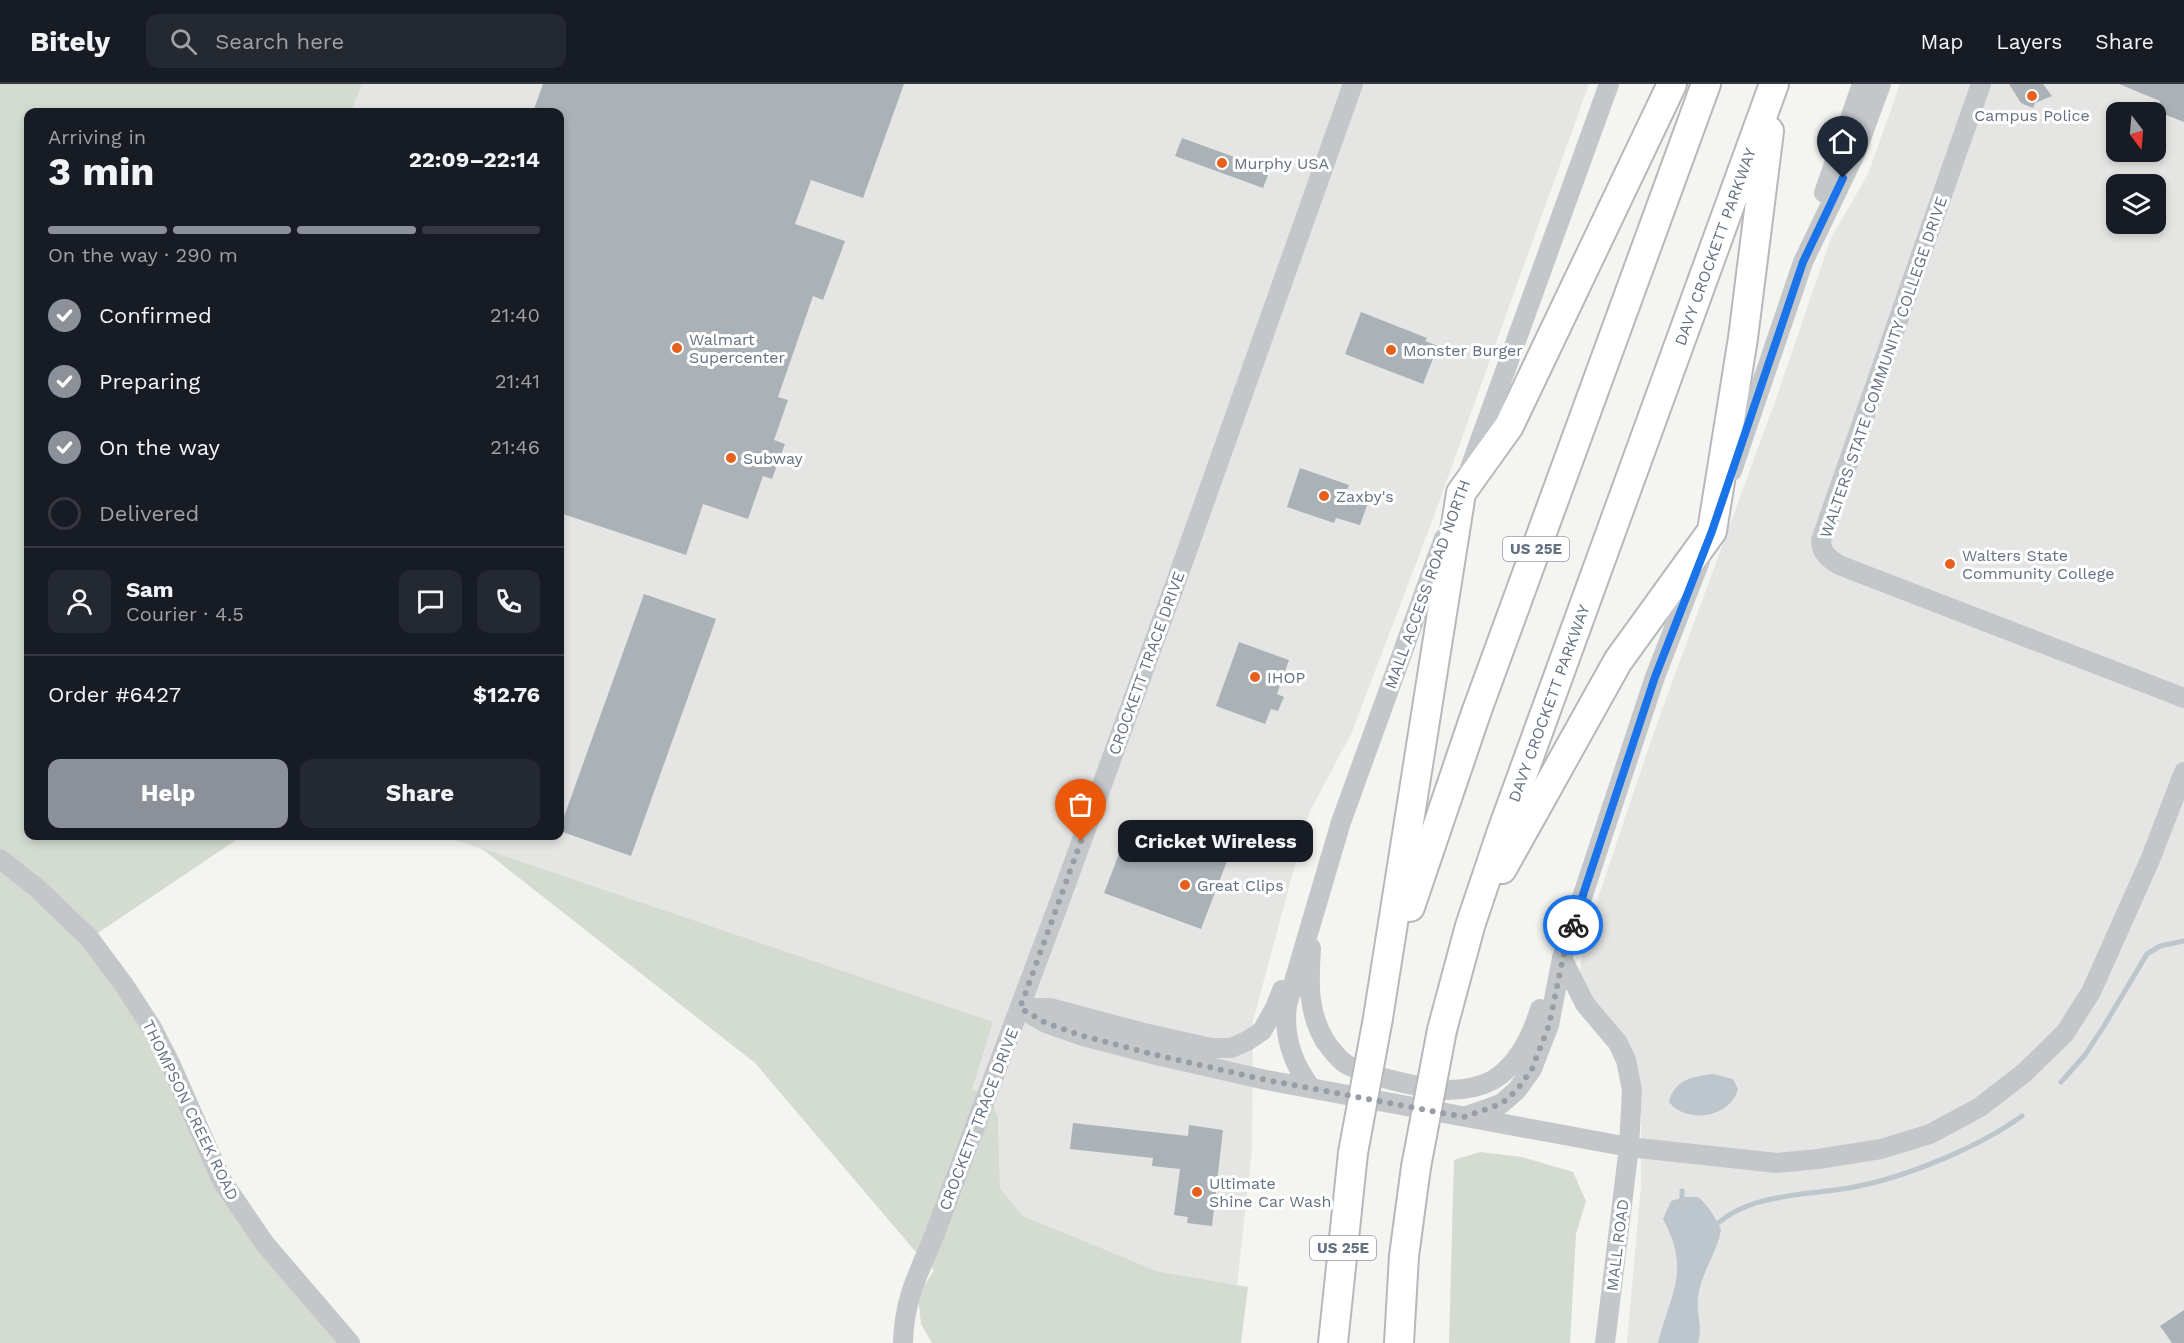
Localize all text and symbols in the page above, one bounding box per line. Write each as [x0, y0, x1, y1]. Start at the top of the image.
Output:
search box [146, 14, 566, 68]
text: Bitely [30, 25, 110, 58]
icon: search [167, 25, 200, 58]
text: Search here [215, 29, 344, 54]
text: Map [1920, 29, 1963, 54]
text: Layers [1996, 29, 2062, 54]
text: Share [2095, 29, 2154, 54]
marker: Campus Police [2025, 89, 2039, 103]
north arrow [2106, 102, 2166, 162]
map controls [2106, 102, 2166, 234]
place label: Campus Police [1974, 106, 2090, 125]
pin [1817, 116, 1868, 178]
text: Arriving in [48, 125, 146, 149]
icon: home [1826, 125, 1859, 158]
street label: DAVY CROCKETT PARKWAY [1671, 145, 1760, 348]
text: 22:09–22:14 [409, 147, 540, 172]
text: 3 min [48, 149, 155, 194]
place label: Murphy USA [1234, 154, 1329, 173]
marker: Murphy USA [1215, 156, 1229, 170]
button: layers [2106, 174, 2166, 234]
street label: WALTERS STATE COMMUNITY COLLEGE DRIVE [1816, 194, 1951, 540]
text: On the way · 290 m [48, 243, 238, 267]
icon: check [48, 299, 81, 332]
text: Confirmed [99, 303, 212, 328]
text: 21:40 [490, 303, 540, 327]
place label: Walmart Supercenter [689, 330, 786, 367]
marker: Walmart Supercenter [670, 341, 684, 355]
place label: Monster Burger [1403, 341, 1523, 360]
marker: Monster Burger [1384, 343, 1398, 357]
icon: check [48, 365, 81, 398]
text: Preparing [99, 369, 200, 394]
text: 21:41 [495, 369, 540, 393]
icon: check [48, 431, 81, 464]
text: On the way [99, 435, 220, 460]
text: 21:46 [490, 435, 540, 459]
place label: Subway [743, 449, 804, 468]
marker: Subway [724, 451, 738, 465]
street label: MALL ACCESS ROAD NORTH [1381, 477, 1474, 691]
place label: Zaxby's [1336, 487, 1394, 506]
marker: Zaxby's [1317, 489, 1331, 503]
text: Delivered [99, 501, 199, 526]
road number: US 25E [1503, 537, 1569, 561]
place label: Walters State Community College [1962, 546, 2114, 583]
marker: Walters State Community College [1943, 557, 1957, 571]
street label: CROCKETT TRACE DRIVE [1104, 569, 1189, 757]
button: person [48, 570, 111, 633]
button: chat [399, 570, 462, 633]
button: phone [477, 570, 540, 633]
text: Sam [126, 577, 174, 602]
text: Courier · 4.5 [126, 602, 244, 626]
street label: DAVY CROCKETT PARKWAY [1504, 602, 1594, 805]
place label: IHOP [1267, 668, 1305, 687]
marker: IHOP [1248, 670, 1262, 684]
text: Order #6427 [48, 682, 181, 707]
text: $12.76 [473, 682, 540, 707]
button: Help [48, 759, 288, 828]
button: Share [300, 759, 540, 828]
pin [1055, 779, 1106, 841]
icon: bag [1064, 788, 1097, 821]
callout: Cricket Wireless [1117, 820, 1312, 862]
text: Cricket Wireless [1134, 829, 1297, 853]
place label: Great Clips [1197, 876, 1284, 895]
marker: Great Clips [1178, 878, 1192, 892]
courier [1543, 895, 1603, 955]
icon: bike [1557, 909, 1590, 942]
street label: THOMPSON CREEK ROAD [139, 1017, 243, 1203]
street label: CROCKETT TRACE DRIVE [935, 1025, 1022, 1213]
place label: Ultimate Shine Car Wash [1209, 1174, 1331, 1211]
marker: Ultimate Shine Car Wash [1190, 1185, 1204, 1199]
street label: MALL ROAD [1602, 1198, 1633, 1292]
road number: US 25E [1310, 1236, 1376, 1260]

